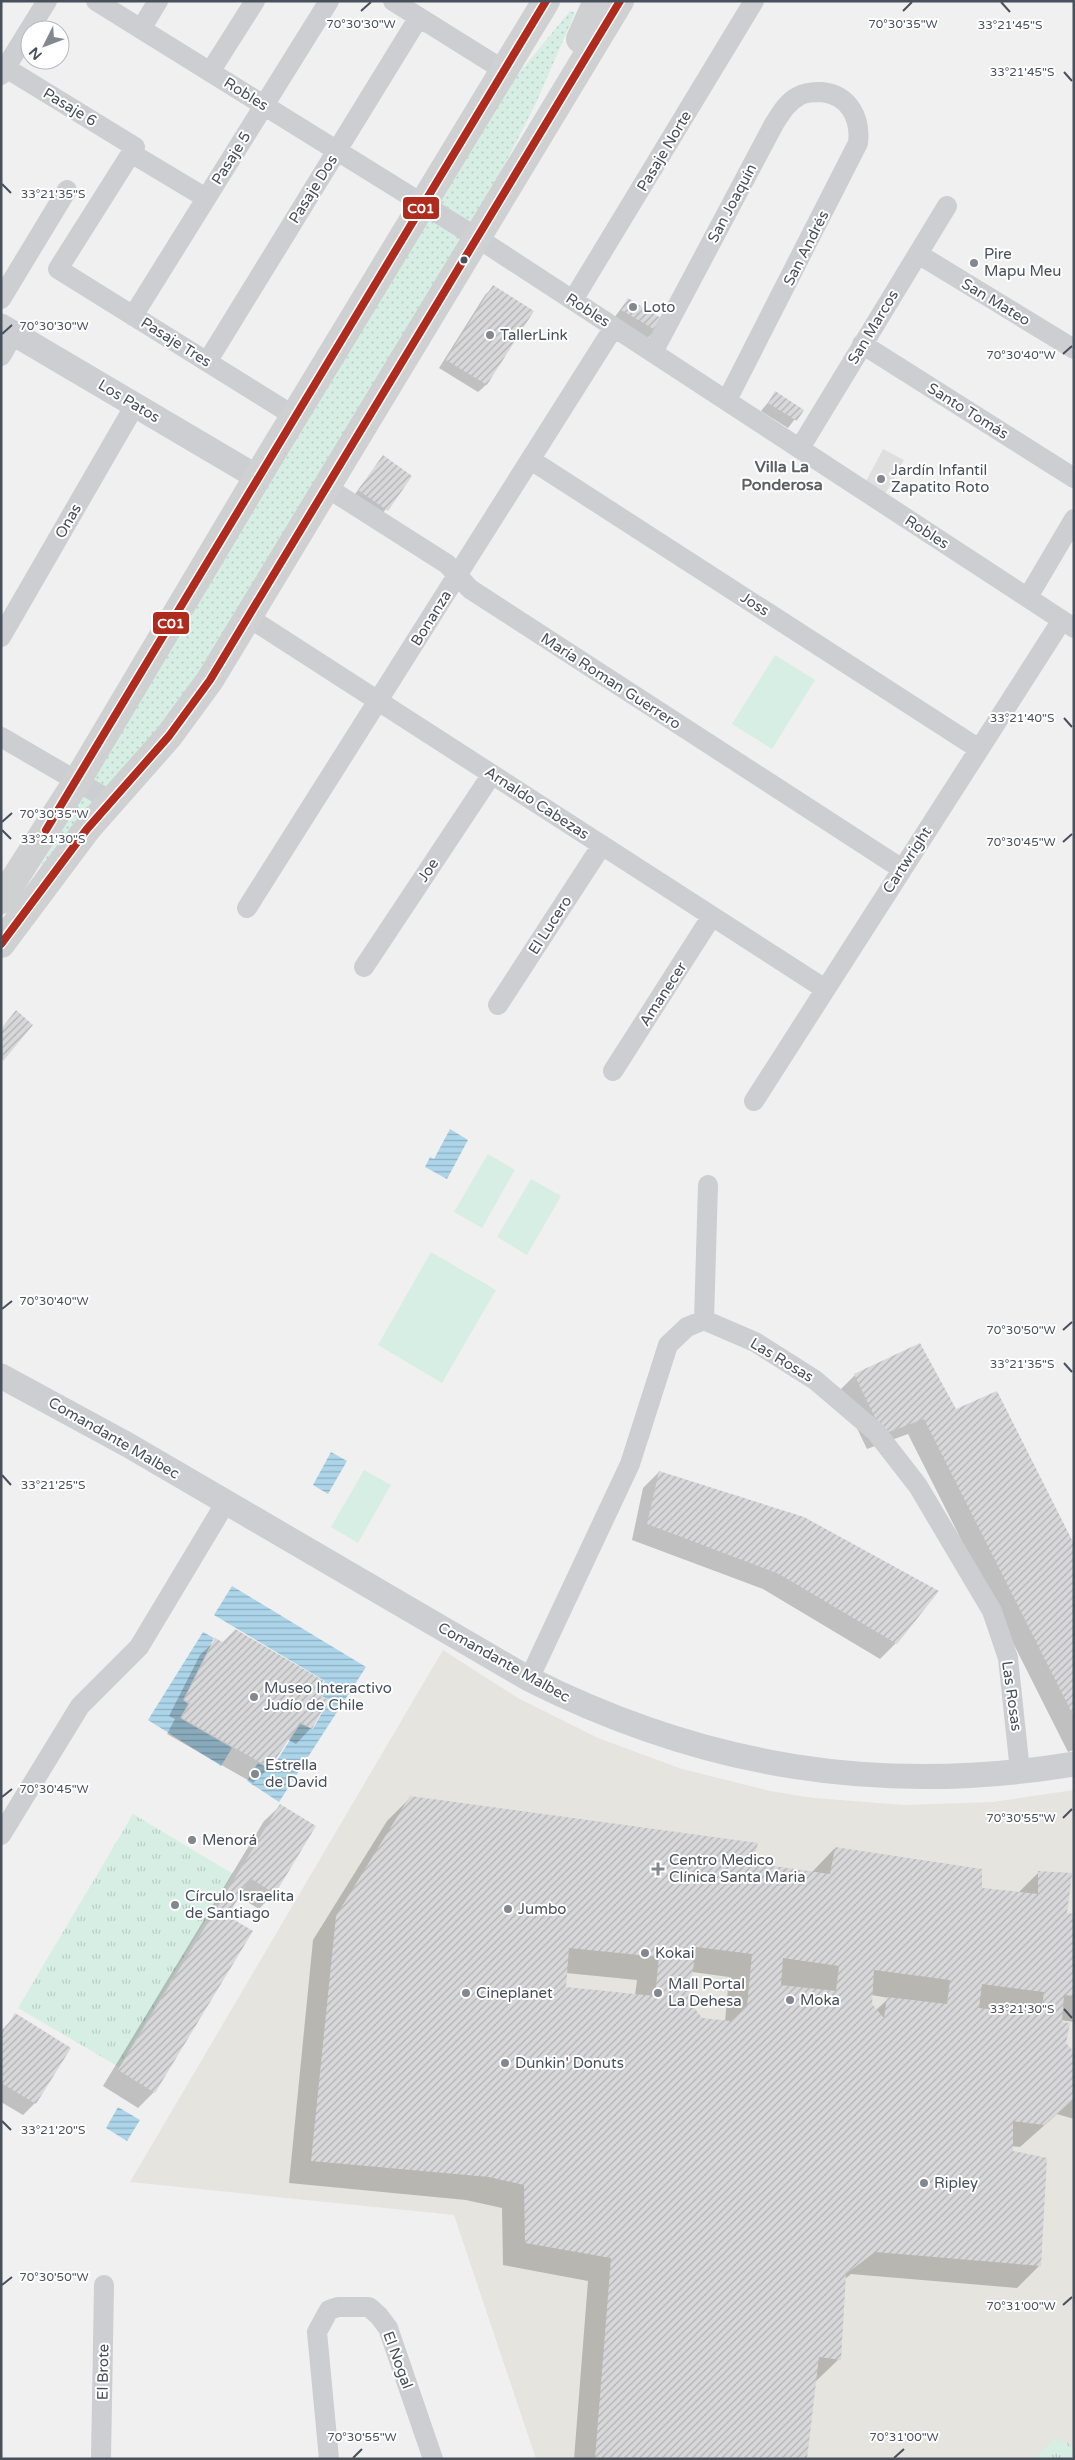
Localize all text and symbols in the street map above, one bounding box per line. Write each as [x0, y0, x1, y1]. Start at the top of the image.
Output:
text: 70°30'30"W [326, 17, 396, 31]
text: 70°30'35"W [868, 17, 938, 31]
text: 33°21'45"S [978, 18, 1042, 32]
north arrow [20, 20, 70, 70]
text: N [26, 43, 46, 63]
text: 33°21'45"S [990, 65, 1054, 79]
street label: Robles [221, 73, 271, 115]
street label: Pasaje 6 [40, 84, 100, 130]
street label: Pasaje Norte [633, 107, 695, 195]
street label: Pasaje 5 [208, 128, 254, 188]
street label: Pasaje Dos [285, 151, 341, 227]
street label: San Joaquín [704, 160, 760, 246]
text: 33°21'35"S [21, 187, 85, 201]
line badge: C01 [402, 196, 440, 220]
text: C01 [407, 200, 435, 217]
street label: San Andrés [779, 208, 833, 288]
place label: Pire Mapu Meu [984, 245, 1061, 280]
unlabelled marker [459, 255, 469, 265]
marker: Pire Mapu Meu [968, 257, 980, 269]
street label: San Mateo [958, 275, 1034, 329]
street label: San Marcos [844, 287, 902, 367]
street label: Robles [563, 289, 613, 331]
place label: Loto [643, 298, 675, 316]
marker: Loto [627, 301, 639, 313]
street label: Pasaje Tres [138, 313, 214, 371]
text: 70°30'30"W [19, 319, 89, 333]
place label: TallerLink [500, 326, 568, 344]
marker: TallerLink [484, 329, 496, 341]
text: 70°30'40"W [986, 348, 1056, 362]
street label: Los Patos [95, 376, 163, 426]
street label: Santo Tomás [924, 379, 1012, 443]
district label: Villa La Ponderosa [741, 457, 823, 495]
place label: Jardín Infantil Zapatito Roto [891, 461, 989, 496]
marker: Jardín Infantil Zapatito Roto [875, 473, 887, 485]
street label: Onas [51, 501, 85, 541]
street label: Robles [902, 511, 952, 553]
street label: Bonanza [407, 587, 455, 649]
street label: Joss [737, 588, 773, 620]
line badge: C01 [152, 611, 190, 635]
text: C01 [157, 615, 185, 632]
street label: María Roman Guerrero [538, 629, 684, 733]
text: 33°21'40"S [990, 711, 1054, 725]
street label: Arnaldo Cabezas [482, 763, 592, 843]
text: 70°30'35"W [19, 807, 89, 821]
street label: Cartwright [879, 823, 935, 897]
text: 33°21'30"S [21, 832, 85, 846]
text: 70°30'45"W [986, 835, 1056, 849]
street label: Joe [414, 855, 442, 885]
street label: El Lucero [524, 892, 576, 958]
street label: Amanecer [636, 958, 691, 1030]
text: 70°30'40"W [19, 1294, 89, 1308]
text: 70°30'50"W [986, 1323, 1056, 1337]
street label: Las Rosas [747, 1334, 817, 1386]
text: 33°21'35"S [990, 1357, 1054, 1371]
street label: Comandante Malbec [45, 1393, 183, 1483]
text: 33°21'25"S [21, 1478, 85, 1492]
street label: Comandante Malbec [435, 1618, 573, 1706]
street label: Las Rosas [998, 1660, 1026, 1732]
place label: Museo Interactivo Judío de Chile [264, 1679, 392, 1714]
marker: Museo Interactivo Judío de Chile [248, 1691, 260, 1703]
place label: Estrella de David [265, 1756, 327, 1791]
marker: Estrella de David [249, 1768, 261, 1780]
text: 70°30'45"W [19, 1782, 89, 1796]
text: 70°30'55"W [986, 1811, 1056, 1825]
place label: Menorá [202, 1831, 257, 1849]
marker: Menorá [186, 1834, 198, 1846]
place label: Centro Medico Clínica Santa Maria [669, 1851, 806, 1886]
marker: Centro Medico Clínica Santa Maria [651, 1862, 665, 1876]
place label: Círculo Israelita de Santiago [185, 1887, 294, 1922]
marker: Círculo Israelita de Santiago [169, 1899, 181, 1911]
place label: Jumbo [518, 1900, 566, 1918]
marker: Jumbo [502, 1903, 514, 1915]
place label: Kokai [655, 1944, 694, 1962]
marker: Kokai [639, 1947, 651, 1959]
place label: Mall Portal La Dehesa [668, 1975, 745, 2010]
place label: Cineplanet [476, 1984, 553, 2002]
marker: Cineplanet [460, 1987, 472, 1999]
marker: Mall Portal La Dehesa [652, 1987, 664, 1999]
place label: Moka [800, 1991, 840, 2009]
marker: Moka [784, 1994, 796, 2006]
text: 33°21'30"S [990, 2002, 1054, 2016]
place label: Dunkin' Donuts [515, 2054, 624, 2072]
marker: Dunkin' Donuts [499, 2057, 511, 2069]
text: 33°21'20"S [21, 2123, 85, 2137]
place label: Ripley [934, 2174, 978, 2192]
marker: Ripley [918, 2177, 930, 2189]
text: 70°30'50"W [19, 2270, 89, 2284]
text: 70°31'00"W [986, 2299, 1056, 2313]
street label: El Nogal [379, 2329, 417, 2391]
street label: El Brote [94, 2344, 112, 2400]
text: 70°30'55"W [327, 2430, 397, 2444]
text: 70°31'00"W [869, 2430, 939, 2444]

